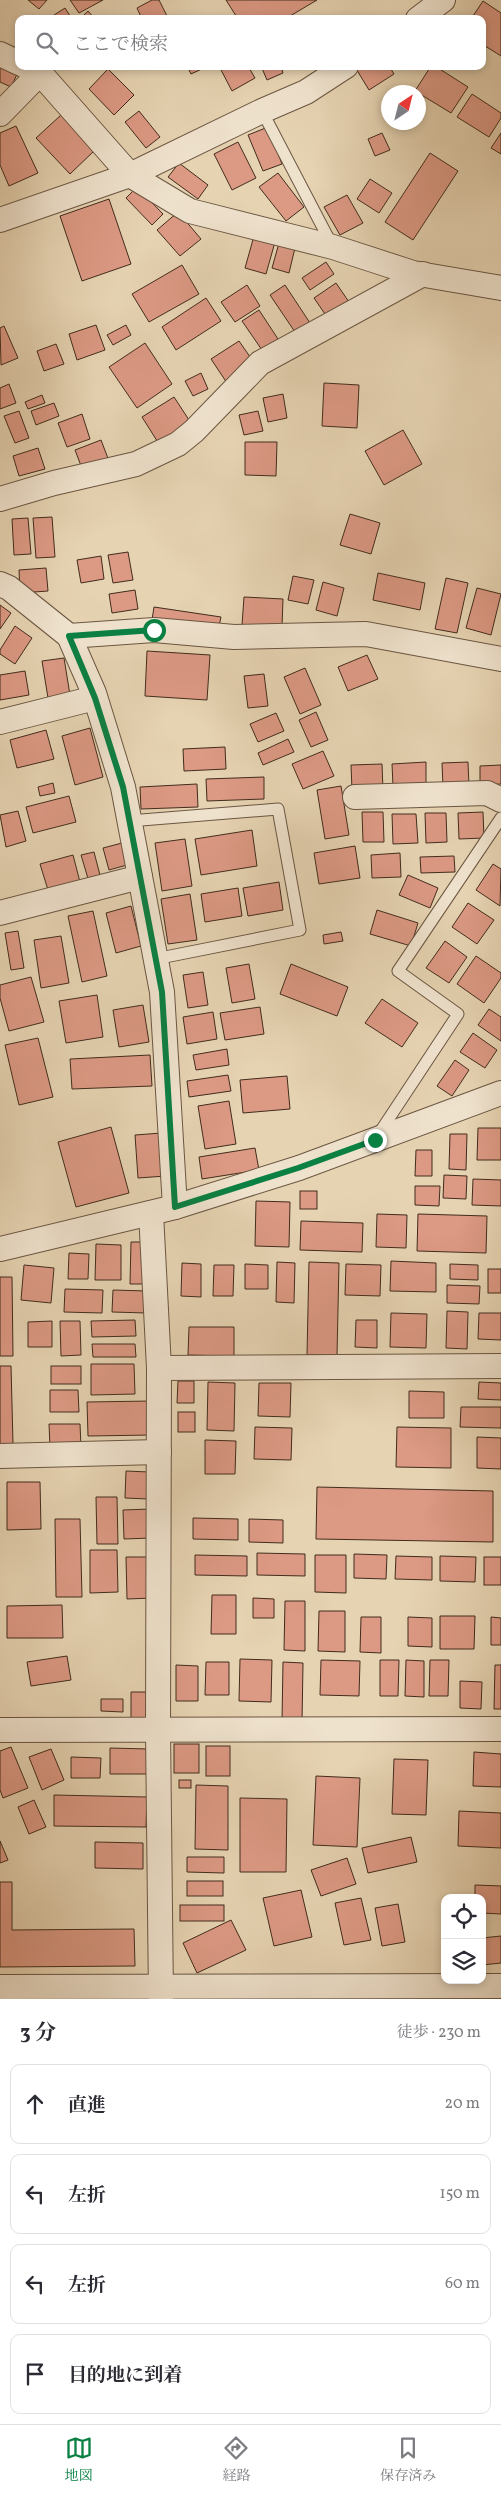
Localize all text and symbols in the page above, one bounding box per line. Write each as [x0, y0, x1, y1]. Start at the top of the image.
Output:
search box [15, 15, 486, 70]
icon: search [33, 29, 61, 57]
text: ここで検索 [73, 32, 168, 58]
north arrow [381, 85, 426, 130]
route start [143, 619, 166, 642]
route end [364, 1129, 387, 1152]
map controls [441, 1894, 486, 1984]
button: locate [441, 1894, 486, 1939]
button: layers [441, 1939, 486, 1984]
text: 3 分 [20, 2019, 56, 2048]
text: 徒歩 · 230 m [396, 2022, 481, 2044]
icon: ahead [21, 2090, 49, 2118]
text: 直進 [68, 2093, 106, 2119]
text: 20 m [445, 2093, 480, 2115]
icon: left [21, 2180, 49, 2208]
text: 左折 [68, 2183, 106, 2209]
text: 150 m [439, 2183, 480, 2205]
icon: left [21, 2270, 49, 2298]
text: 左折 [68, 2273, 106, 2299]
text: 60 m [445, 2273, 480, 2295]
icon: arrive [21, 2360, 49, 2388]
text: 目的地に到着 [68, 2363, 182, 2389]
tab: 地図 [65, 2434, 93, 2486]
tab: 経路 [222, 2434, 250, 2486]
tab: 保存済み [380, 2434, 436, 2486]

